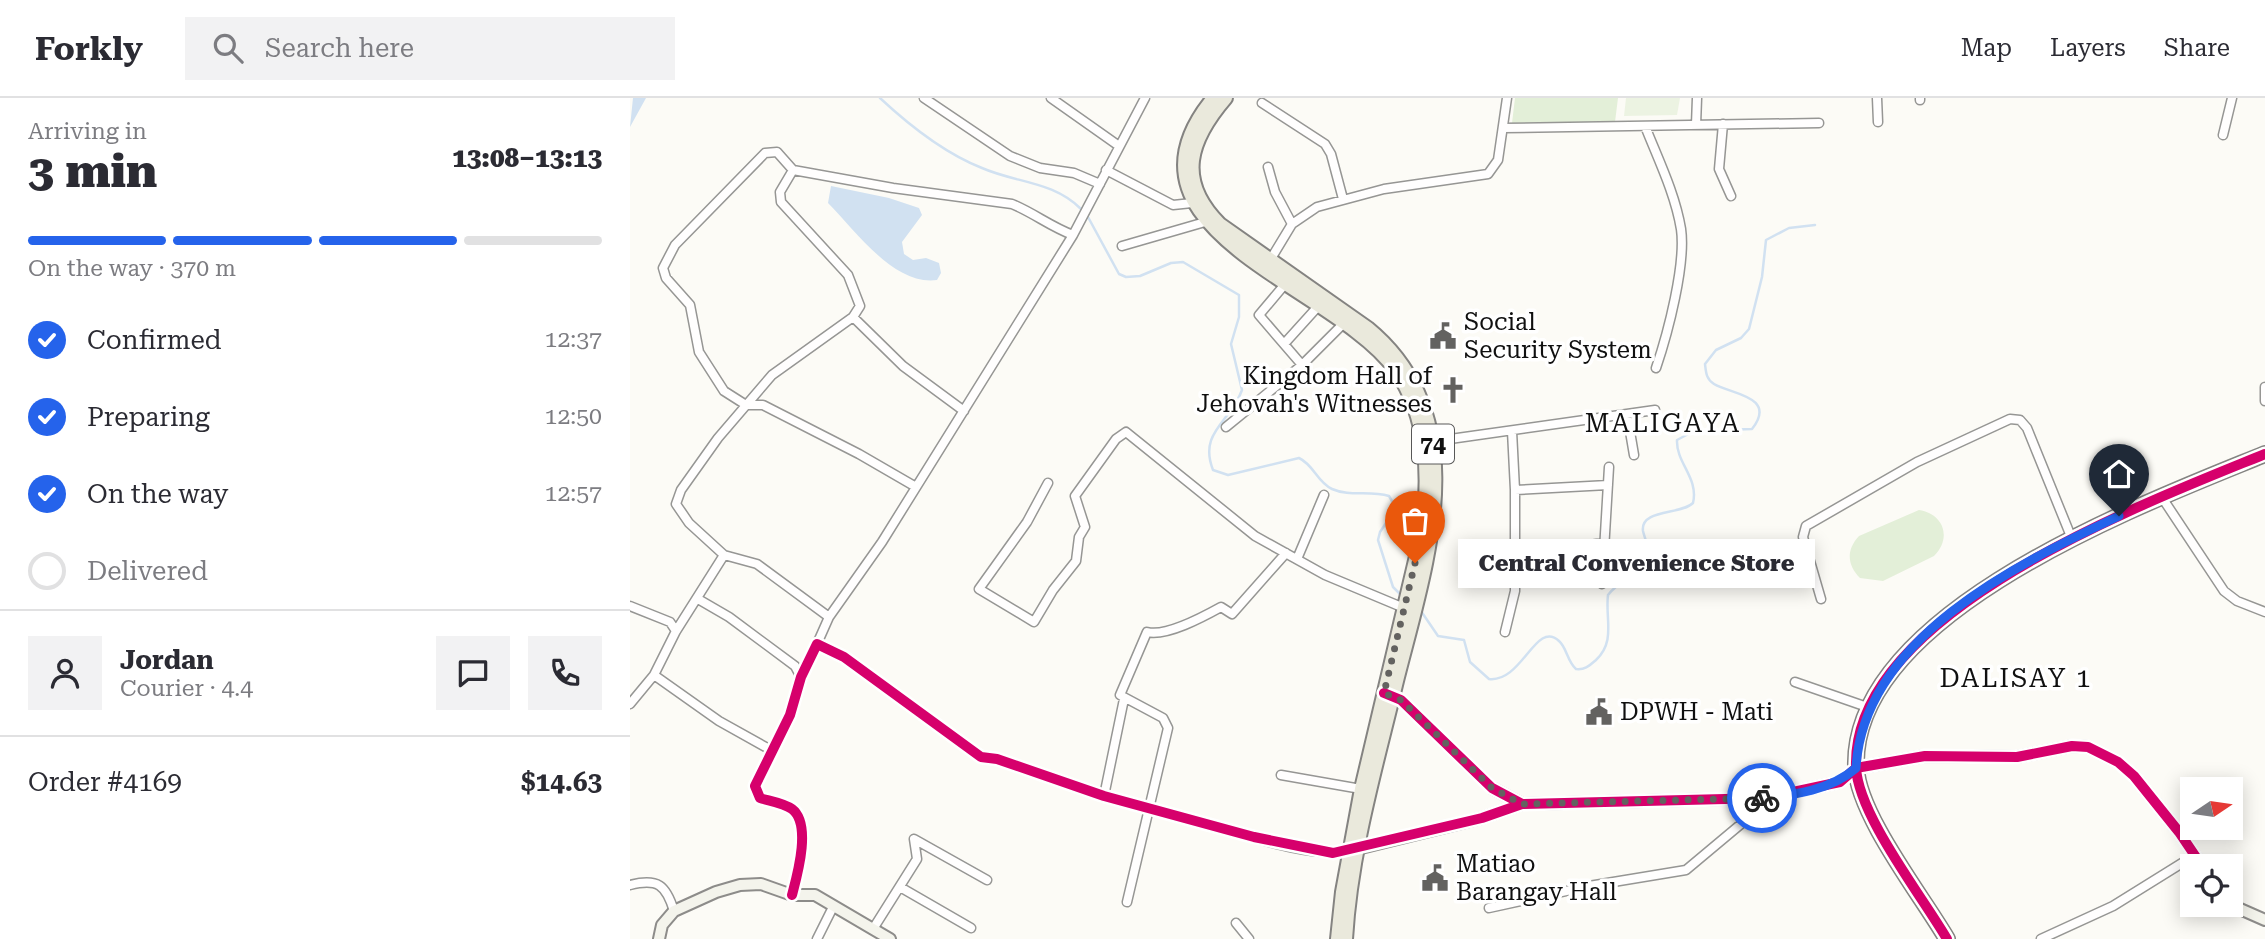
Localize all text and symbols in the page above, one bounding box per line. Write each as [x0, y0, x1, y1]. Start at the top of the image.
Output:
search box [185, 17, 675, 80]
text: Forkly [35, 29, 143, 68]
icon: search [209, 29, 247, 67]
text: Search here [265, 33, 414, 63]
text: Map [1961, 34, 2012, 62]
text: Layers [2050, 34, 2126, 62]
text: Share [2164, 34, 2230, 62]
text: Arriving in [28, 118, 147, 145]
text: 13:08–13:13 [452, 143, 602, 173]
text: 3 min [28, 144, 157, 198]
text: On the way · 370 m [28, 255, 236, 282]
place label: Social Security System [1464, 308, 1652, 364]
icon: check [28, 321, 66, 359]
public building icon: Social Security System [1428, 321, 1458, 351]
text: Confirmed [87, 325, 222, 355]
text: 12:37 [545, 326, 602, 353]
place label: Kingdom Hall of Jehovah's Witnesses [1196, 362, 1433, 418]
church icon: Kingdom Hall of Jehovah's Witnesses [1438, 375, 1468, 405]
icon: check [28, 398, 66, 436]
text: Preparing [87, 402, 210, 432]
text: 12:50 [545, 403, 602, 430]
district label: MALIGAYA [1585, 408, 1741, 438]
road number: 74 [1412, 424, 1454, 464]
pin [2089, 444, 2149, 516]
icon: home [2100, 455, 2138, 493]
icon: check [28, 475, 66, 513]
text: On the way [87, 479, 228, 509]
text: 12:57 [545, 480, 602, 507]
pin [1385, 491, 1445, 563]
icon: bag [1396, 502, 1434, 540]
callout: Central Convenience Store [1457, 538, 1814, 588]
text: Central Convenience Store [1478, 550, 1795, 577]
text: Delivered [87, 556, 208, 586]
button: person [28, 636, 102, 710]
button: chat [436, 636, 510, 710]
button: phone [528, 636, 602, 710]
text: Jordan [120, 645, 214, 675]
district label: DALISAY 1 [1939, 663, 2093, 693]
text: Courier · 4.4 [120, 675, 253, 702]
public building icon: DPWH - Mati [1584, 697, 1614, 727]
place label: DPWH - Mati [1620, 698, 1774, 726]
courier [1727, 763, 1797, 833]
text: Order #4169 [28, 767, 182, 797]
text: $14.63 [521, 767, 602, 797]
north arrow [2180, 777, 2244, 840]
map controls [2180, 777, 2243, 917]
icon: bike [1743, 779, 1781, 817]
place label: Matiao Barangay Hall [1456, 850, 1617, 906]
button: locate [2180, 854, 2243, 917]
public building icon: Matiao Barangay Hall [1420, 863, 1450, 893]

